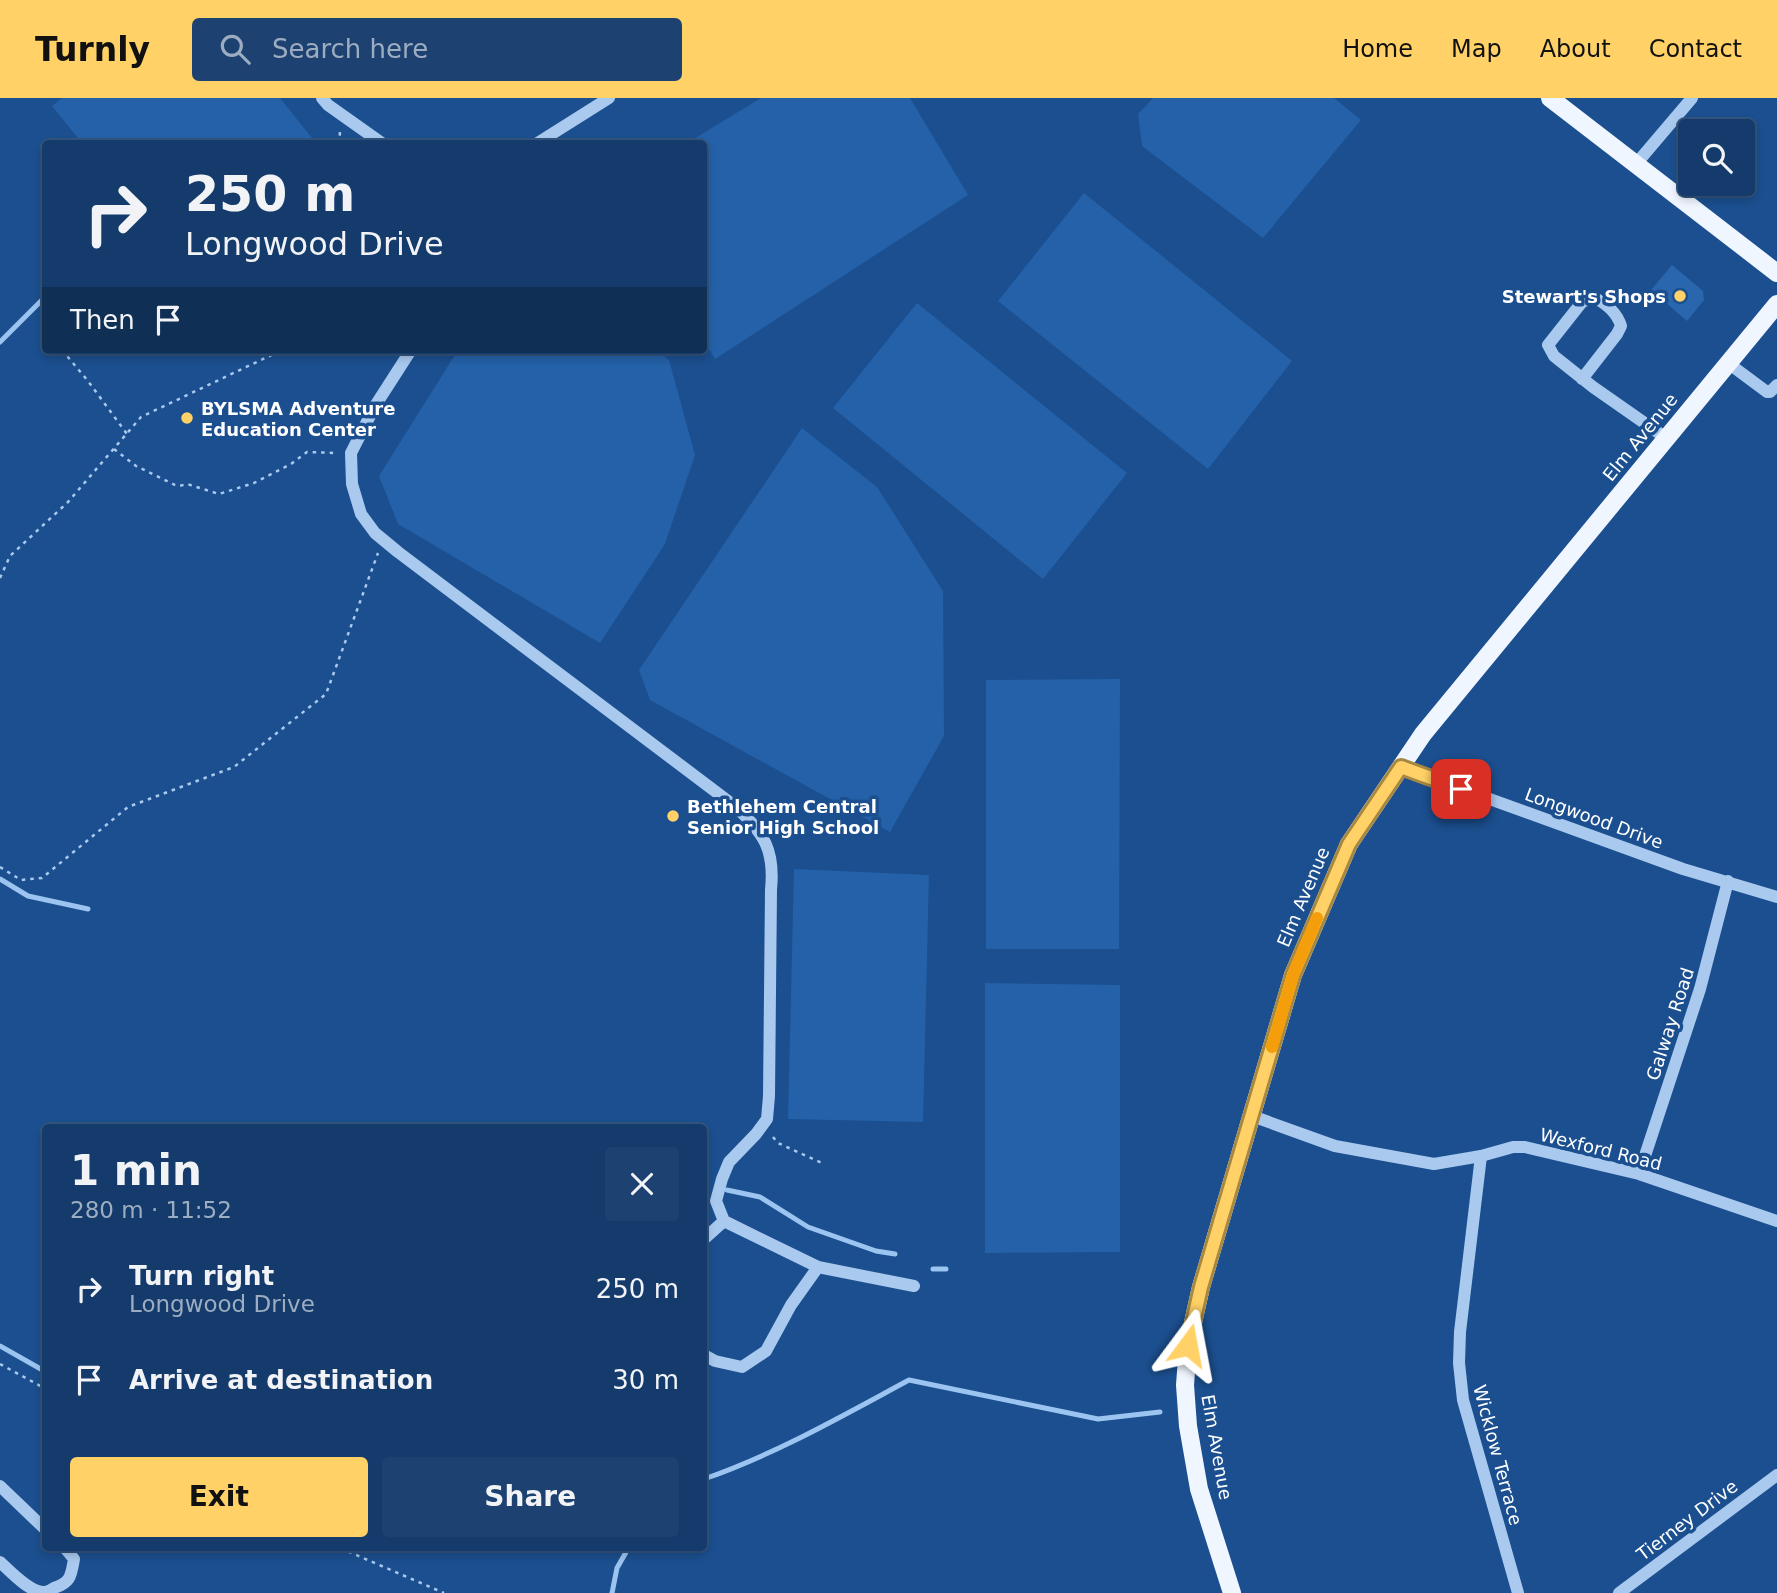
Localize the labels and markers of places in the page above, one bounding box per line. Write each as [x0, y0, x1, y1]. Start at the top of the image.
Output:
place label: Stewart's Shops [1502, 286, 1666, 307]
marker: Stewart's Shops [1672, 288, 1688, 304]
place label: BYLSMA Adventure Education Center [201, 398, 395, 440]
marker: BYLSMA Adventure Education Center [179, 410, 195, 426]
pin [1431, 759, 1491, 819]
place label: Bethlehem Central Senior High School [687, 796, 879, 838]
marker: Bethlehem Central Senior High School [665, 808, 681, 824]

